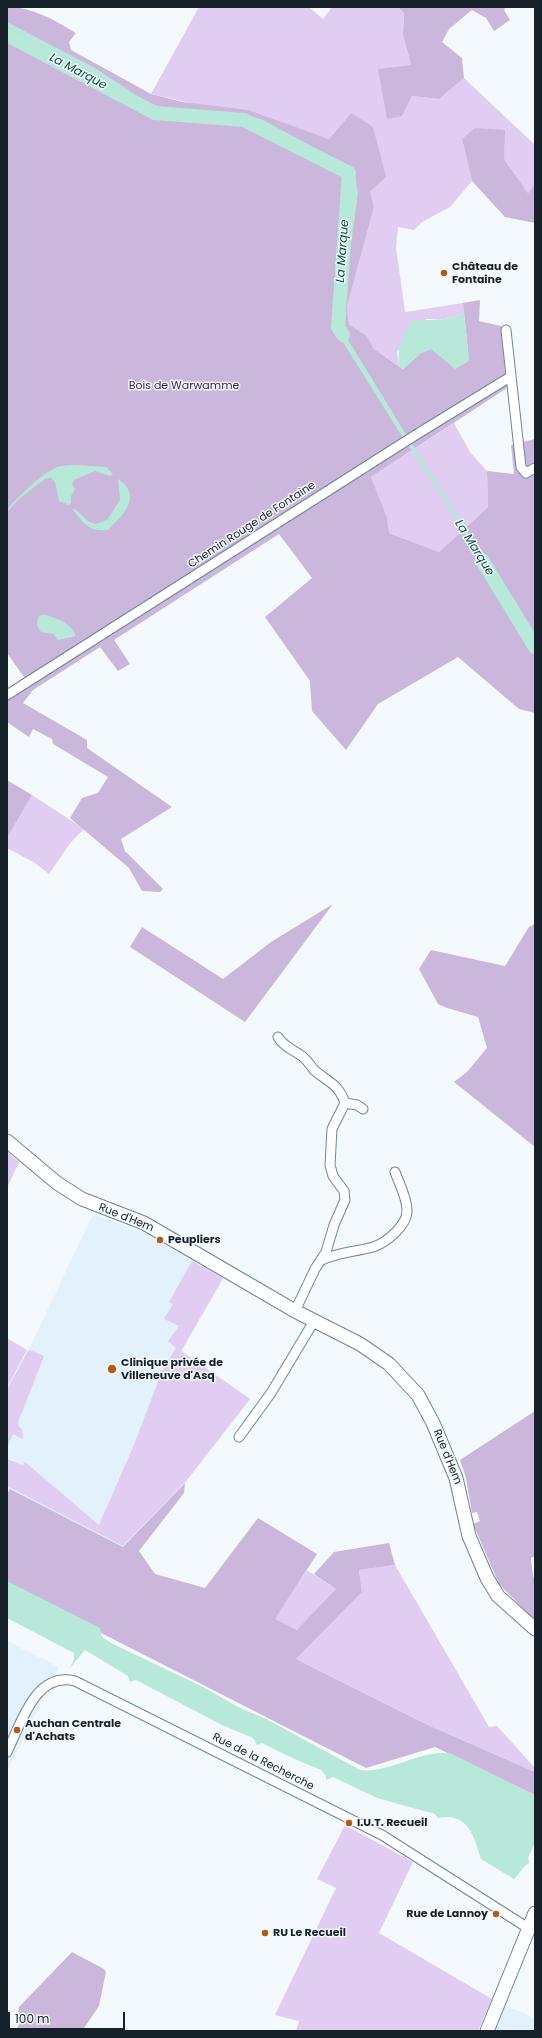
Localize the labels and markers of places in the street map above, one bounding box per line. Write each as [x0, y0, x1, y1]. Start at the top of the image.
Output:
place label: Château de Fontaine [452, 260, 518, 286]
marker: Château de Fontaine [439, 268, 449, 278]
place label: Peupliers [168, 1233, 221, 1247]
marker: Peupliers [155, 1235, 165, 1245]
place label: Clinique privée de Villeneuve d'Asq [121, 1356, 223, 1382]
marker: Clinique privée de Villeneuve d'Asq [106, 1363, 118, 1375]
place label: Auchan Centrale d'Achats [25, 1717, 121, 1743]
marker: Auchan Centrale d'Achats [12, 1725, 22, 1735]
place label: I.U.T. Recueil [357, 1816, 427, 1830]
marker: I.U.T. Recueil [344, 1818, 354, 1828]
place label: Rue de Lannoy [406, 1907, 488, 1921]
marker: Rue de Lannoy [491, 1909, 501, 1919]
place label: RU Le Recueil [273, 1926, 346, 1940]
marker: RU Le Recueil [260, 1928, 270, 1938]

